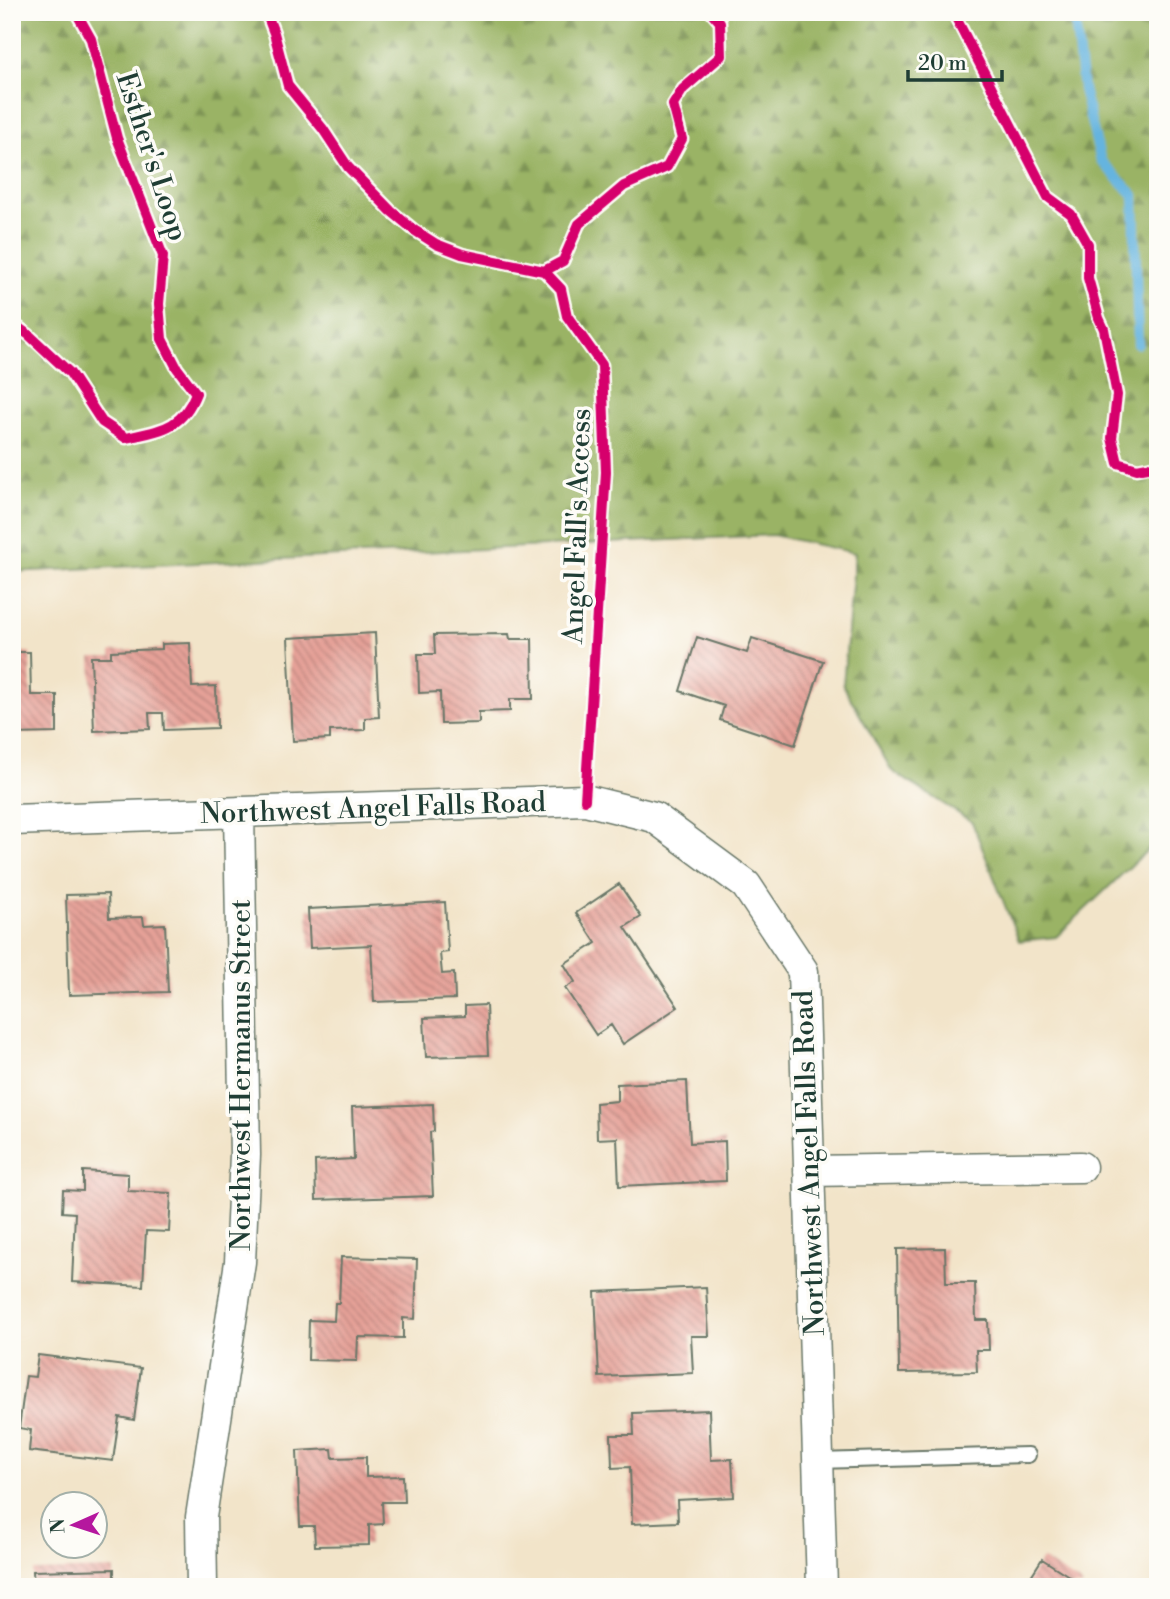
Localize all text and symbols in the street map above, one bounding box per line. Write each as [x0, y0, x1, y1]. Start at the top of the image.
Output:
scale bar [908, 38, 1002, 82]
text: 20 m [918, 51, 967, 77]
street label: Esther's Loop [108, 68, 195, 245]
street label: Angel Fall's Access [556, 408, 599, 645]
street label: Northwest Angel Falls Road [200, 785, 547, 832]
street label: Northwest Hermanus Street [224, 899, 259, 1251]
street label: Northwest Angel Falls Road [786, 989, 833, 1336]
north arrow [38, 1490, 108, 1560]
text: N [46, 1518, 70, 1534]

